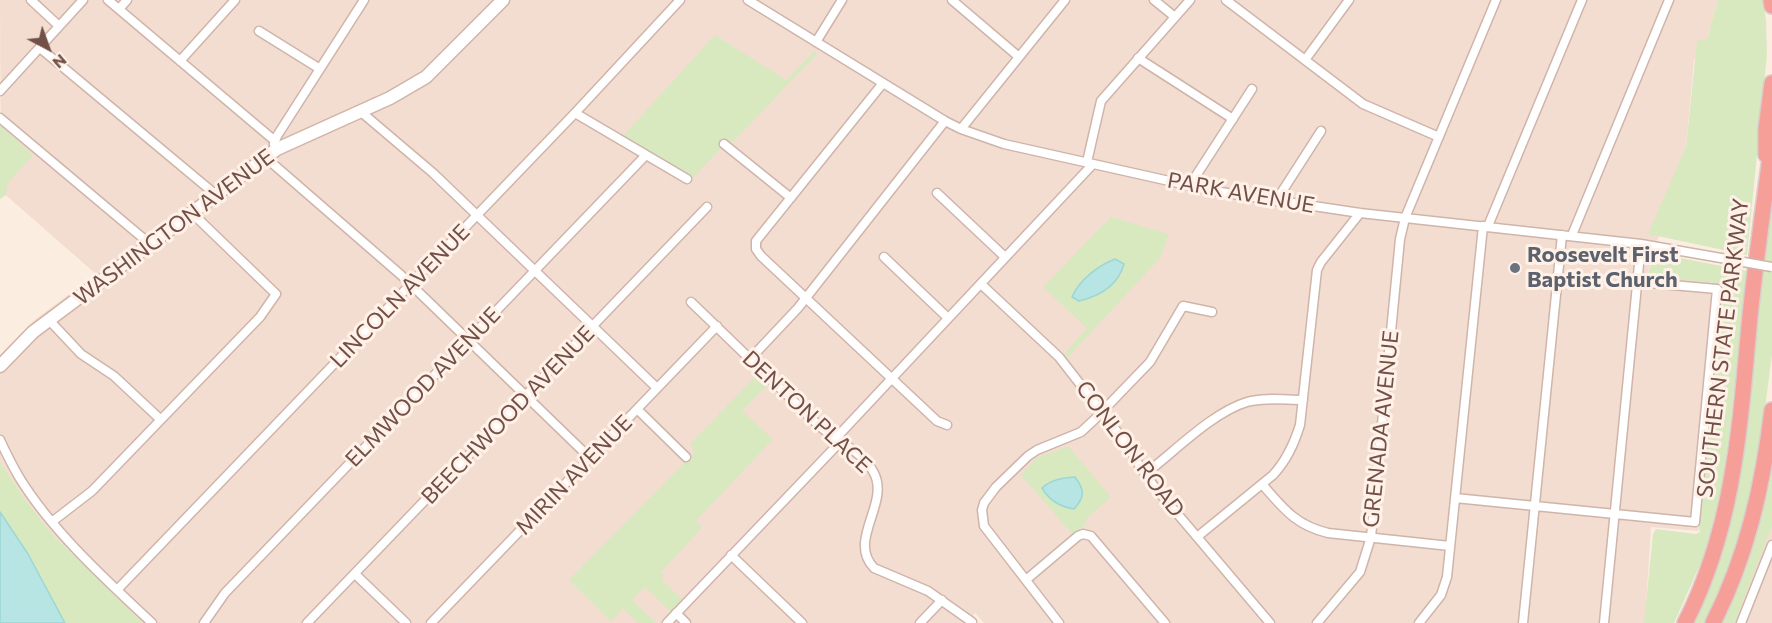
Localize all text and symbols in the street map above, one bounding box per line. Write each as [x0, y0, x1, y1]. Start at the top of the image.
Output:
north arrow [18, 18, 78, 78]
text: N [49, 51, 71, 73]
street label: WASHINGTON AVENUE [69, 143, 279, 311]
street label: PARK AVENUE [1165, 167, 1317, 219]
street label: SOUTHERN STATE PARKWAY [1692, 197, 1754, 499]
street label: LINCOLN AVENUE [325, 219, 475, 373]
place label: Roosevelt First Baptist Church [1527, 242, 1679, 294]
marker: Roosevelt First Baptist Church [1508, 261, 1522, 275]
street label: ELMWOOD AVENUE [340, 302, 506, 472]
street label: BEECHWOOD AVENUE [416, 320, 600, 510]
street label: GRENADA AVENUE [1358, 329, 1404, 529]
street label: DENTON PLACE [737, 345, 877, 479]
street label: CONLON ROAD [1070, 376, 1190, 522]
street label: MIRIN AVENUE [510, 410, 638, 540]

